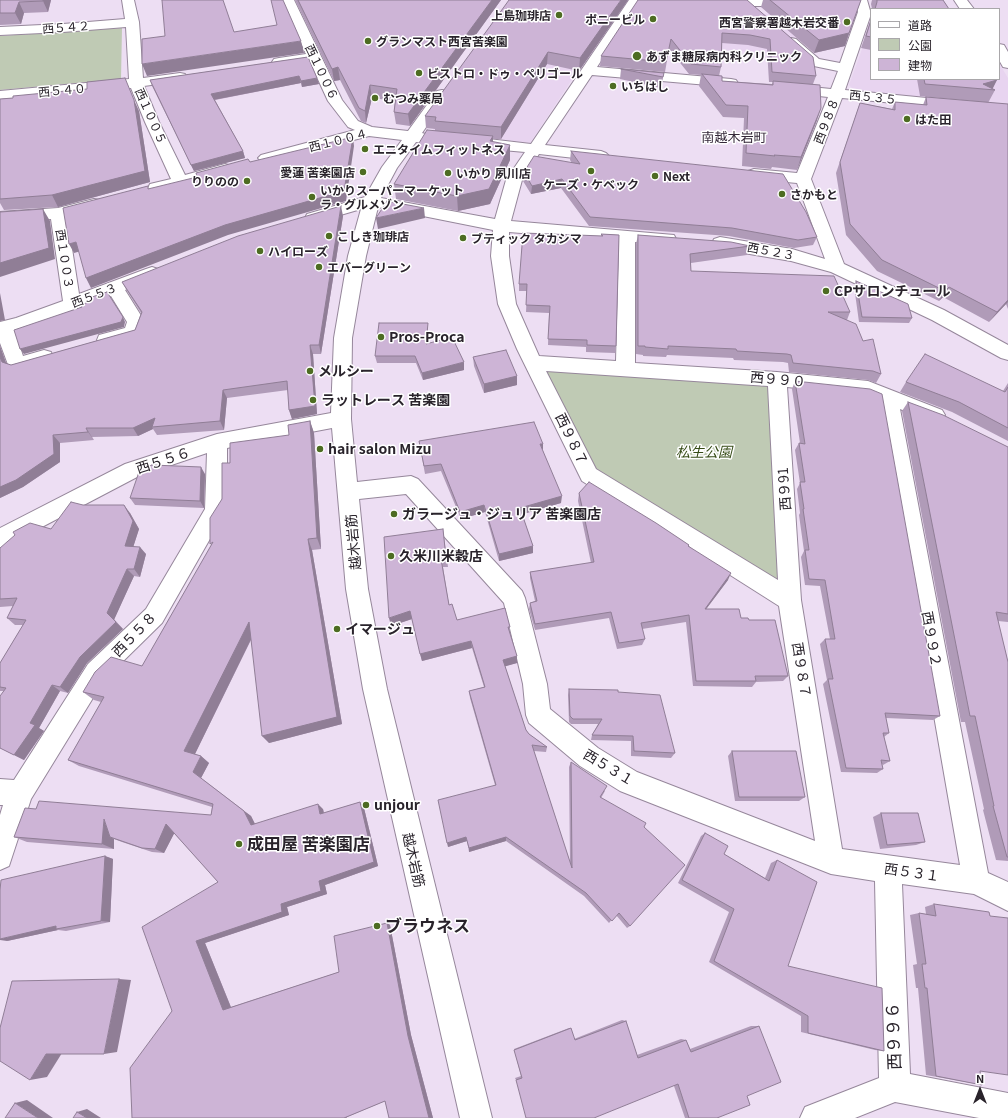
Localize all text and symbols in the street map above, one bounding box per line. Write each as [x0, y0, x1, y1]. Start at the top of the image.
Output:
place label: 上島珈琲店 [491, 8, 551, 22]
legend [870, 8, 1000, 80]
marker: 上島珈琲店 [554, 10, 564, 20]
place label: ポニービル [585, 12, 645, 26]
marker: ポニービル [648, 14, 658, 24]
place label: 西宮警察署越木岩交番 [719, 15, 839, 29]
text: 道路 [908, 16, 932, 33]
marker: 西宮警察署越木岩交番 [842, 17, 852, 27]
street label: 西５４２ [42, 18, 90, 36]
place label: グランマスト西宮苦楽園 [376, 34, 508, 48]
marker: グランマスト西宮苦楽園 [363, 36, 373, 46]
text: 公園 [908, 36, 932, 53]
street label: 西１００６ [302, 42, 342, 102]
place label: あずま糖尿病内科クリニック [646, 49, 802, 63]
marker: あずま糖尿病内科クリニック [631, 50, 643, 62]
text: 建物 [908, 56, 932, 73]
place label: ビストロ・ドゥ・ペリゴール [427, 66, 583, 80]
marker: ビストロ・ドゥ・ペリゴール [414, 68, 424, 78]
place label: いちはし [621, 79, 669, 93]
street label: 西５４０ [37, 81, 87, 99]
marker: いちはし [608, 81, 618, 91]
street label: 西１００５ [132, 86, 170, 146]
street label: 西５３５ [848, 87, 898, 107]
place label: むつみ薬局 [383, 91, 443, 105]
marker: むつみ薬局 [370, 93, 380, 103]
street label: 西９８８ [811, 96, 841, 146]
place label: はた田 [915, 112, 951, 126]
marker: はた田 [902, 114, 912, 124]
street label: 西１００４ [307, 126, 369, 154]
district label: 南越木岩町 [702, 129, 766, 145]
place label: エニタイムフィットネス [373, 142, 505, 156]
marker: エニタイムフィットネス [360, 144, 370, 154]
place label: 愛蓮 苦楽園店 [280, 165, 355, 179]
place label: いかり 夙川店 [456, 166, 531, 180]
marker: ケーズ・ケベック [586, 166, 596, 176]
marker: 愛蓮 苦楽園店 [358, 167, 368, 177]
marker: いかり 夙川店 [443, 168, 453, 178]
place label: Next [663, 169, 690, 183]
marker: Next [650, 171, 660, 181]
place label: りりのの [191, 174, 239, 188]
marker: りりのの [242, 176, 252, 186]
place label: ケーズ・ケベック [543, 177, 639, 191]
place label: いかりスーパーマーケット ラ・グルメゾン [320, 183, 464, 211]
place label: さかもと [790, 187, 838, 201]
marker: さかもと [777, 189, 787, 199]
marker: いかりスーパーマーケット ラ・グルメゾン [307, 192, 317, 202]
street label: 西１００３ [53, 228, 77, 290]
place label: こしき珈琲店 [337, 229, 409, 243]
marker: こしき珈琲店 [324, 231, 334, 241]
place label: ブティック タカシマ [471, 231, 582, 245]
marker: ブティック タカシマ [458, 233, 468, 243]
street label: 西５２３ [746, 239, 796, 263]
place label: ハイローズ [268, 244, 328, 258]
marker: ハイローズ [255, 246, 265, 256]
place label: エバーグリーン [327, 260, 411, 274]
marker: エバーグリーン [314, 262, 324, 272]
street label: 西５５３ [69, 280, 119, 310]
place label: CPサロンチュール [834, 283, 951, 299]
marker: CPサロンチュール [821, 286, 831, 296]
place label: Pros-Proca [389, 329, 464, 345]
marker: Pros-Proca [376, 332, 386, 342]
place label: メルシー [318, 363, 374, 379]
marker: メルシー [305, 366, 315, 376]
street label: 西９９０ [749, 368, 807, 390]
place label: ラットレース 苦楽園 [321, 392, 450, 408]
marker: ラットレース 苦楽園 [308, 395, 318, 405]
street label: 西９８７ [552, 410, 592, 468]
place label: hair salon Mizu [328, 441, 431, 457]
street label: 西５５６ [134, 443, 192, 477]
marker: hair salon Mizu [315, 444, 325, 454]
park label: 松生公園 [676, 444, 732, 460]
street label: 西９91 [774, 467, 794, 511]
place label: ガラージュ・ジュリア 苦楽園店 [402, 506, 601, 522]
marker: ガラージュ・ジュリア 苦楽園店 [389, 509, 399, 519]
street label: 越木岩筋 [342, 513, 364, 571]
place label: 久米川米穀店 [399, 548, 483, 564]
marker: 久米川米穀店 [386, 551, 396, 561]
street label: 西５５８ [109, 608, 159, 660]
street label: 西９９２ [919, 610, 945, 668]
place label: イマージュ [345, 621, 415, 637]
marker: イマージュ [332, 624, 342, 634]
street label: 西９８７ [789, 641, 815, 699]
street label: 西５３１ [581, 745, 637, 789]
place label: unjour [374, 797, 420, 813]
marker: unjour [361, 800, 371, 810]
street label: 越木岩筋 [400, 831, 428, 889]
place label: 成田屋 苦楽園店 [247, 834, 370, 854]
marker: 成田屋 苦楽園店 [234, 839, 244, 849]
street label: 西５３１ [883, 860, 941, 884]
place label: ブラウネス [385, 916, 470, 936]
marker: ブラウネス [372, 921, 382, 931]
street label: 西９９６ [882, 1002, 904, 1070]
north arrow [960, 1070, 1000, 1110]
text: N [976, 1070, 984, 1086]

